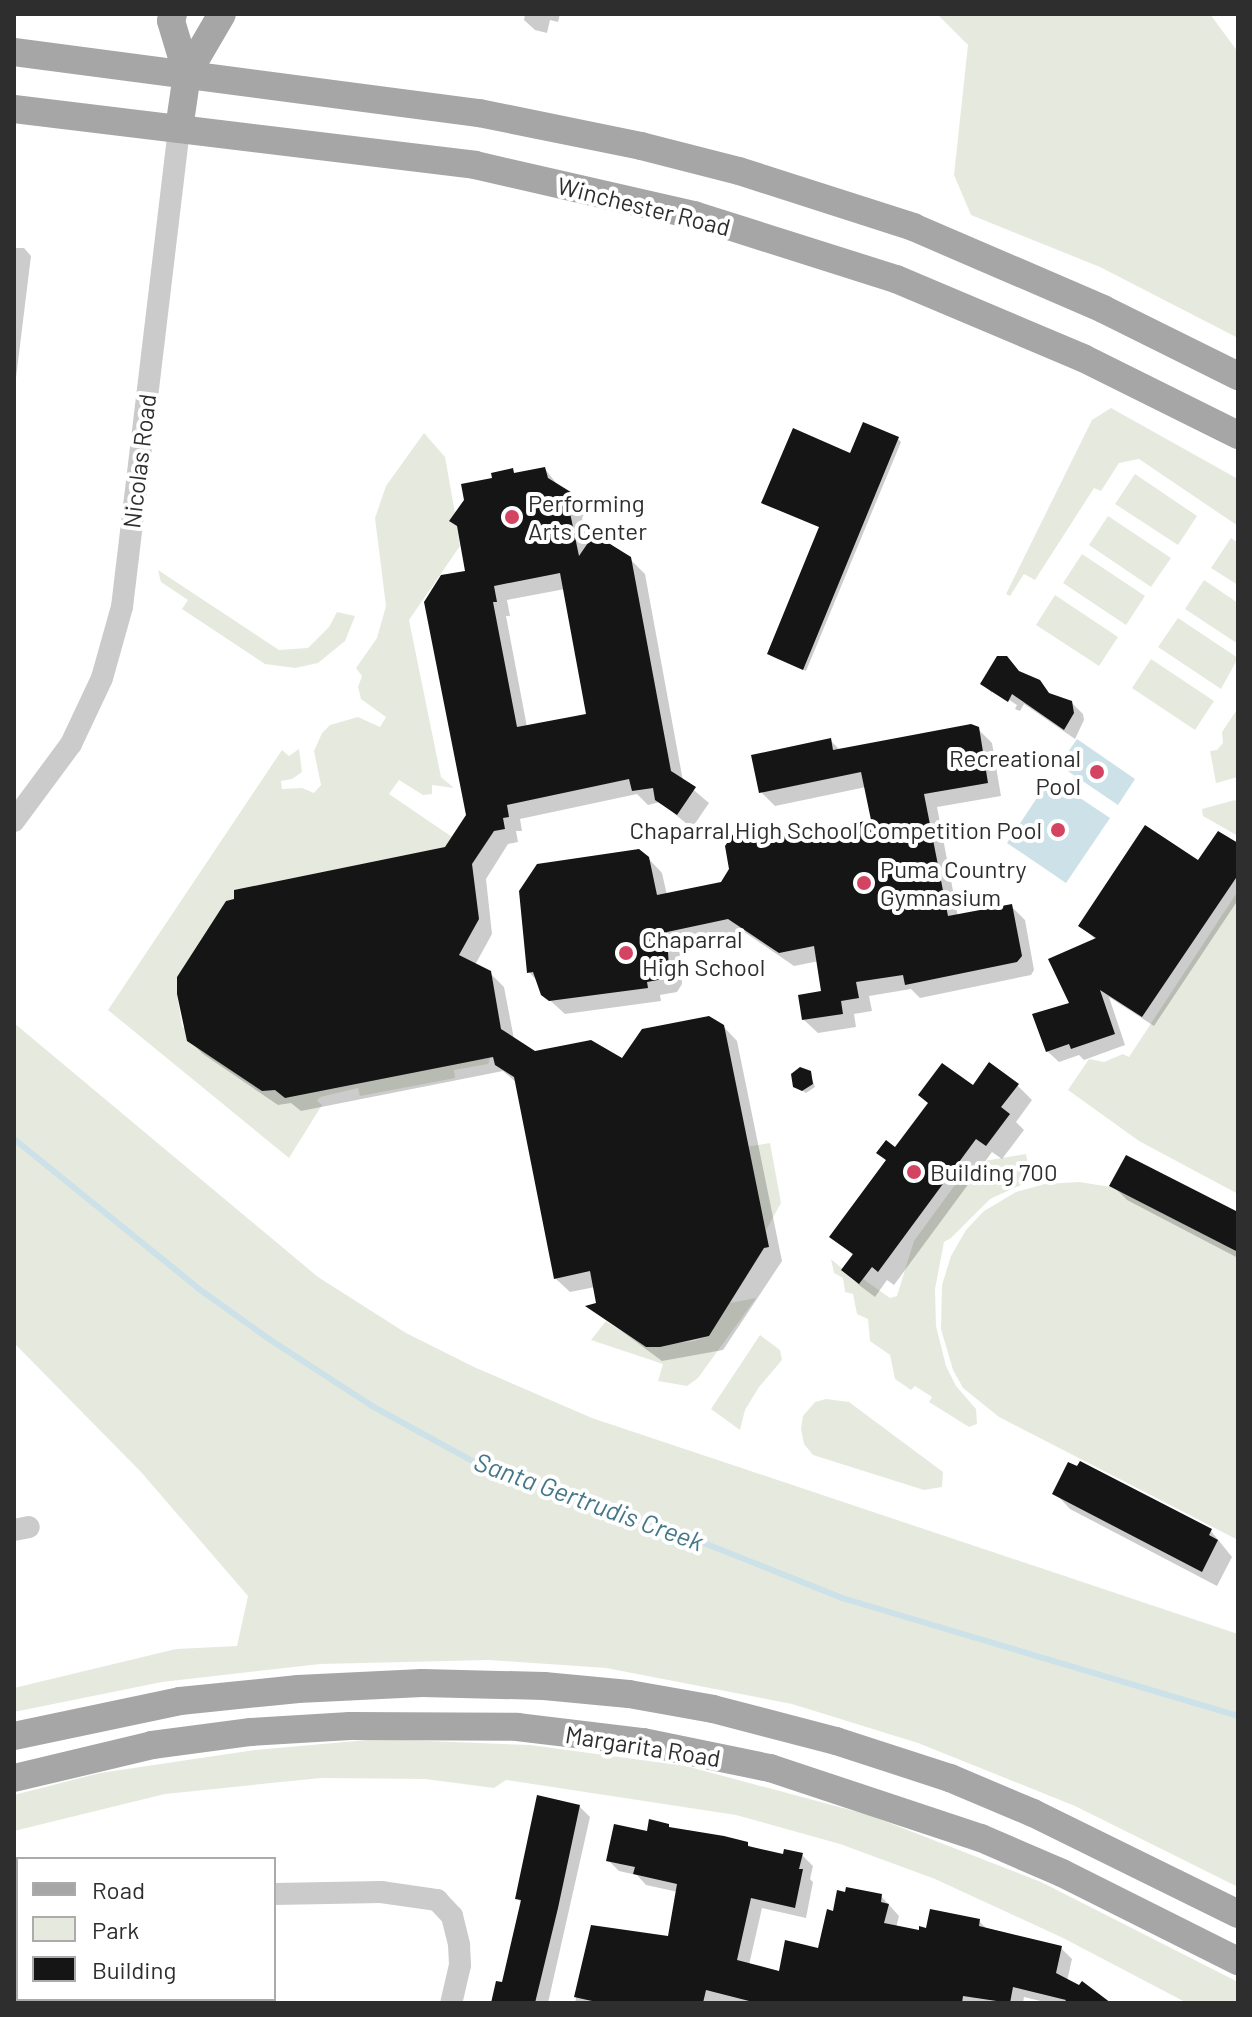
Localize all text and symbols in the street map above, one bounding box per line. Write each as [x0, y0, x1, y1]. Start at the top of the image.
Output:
street label: Winchester Road [555, 171, 733, 241]
street label: Nicolas Road [116, 392, 162, 530]
place label: Performing Arts Center [528, 489, 647, 545]
marker: Performing Arts Center [503, 508, 521, 526]
place label: Recreational Pool [949, 744, 1081, 800]
marker: Recreational Pool [1088, 763, 1106, 781]
place label: Chaparral High School Competition Pool [629, 816, 1042, 844]
marker: Chaparral High School Competition Pool [1049, 821, 1067, 839]
place label: Puma Country Gymnasium [880, 855, 1027, 911]
marker: Puma Country Gymnasium [855, 874, 873, 892]
place label: Chaparral High School [642, 925, 765, 981]
marker: Chaparral High School [617, 944, 635, 962]
place label: Building 700 [930, 1158, 1057, 1186]
marker: Building 700 [905, 1163, 923, 1181]
water label: Santa Gertrudis Creek [470, 1445, 708, 1557]
street label: Margarita Road [563, 1720, 723, 1772]
legend [16, 1857, 276, 2001]
text: Road [92, 1875, 145, 1904]
text: Park [92, 1915, 139, 1944]
text: Building [92, 1955, 176, 1984]

